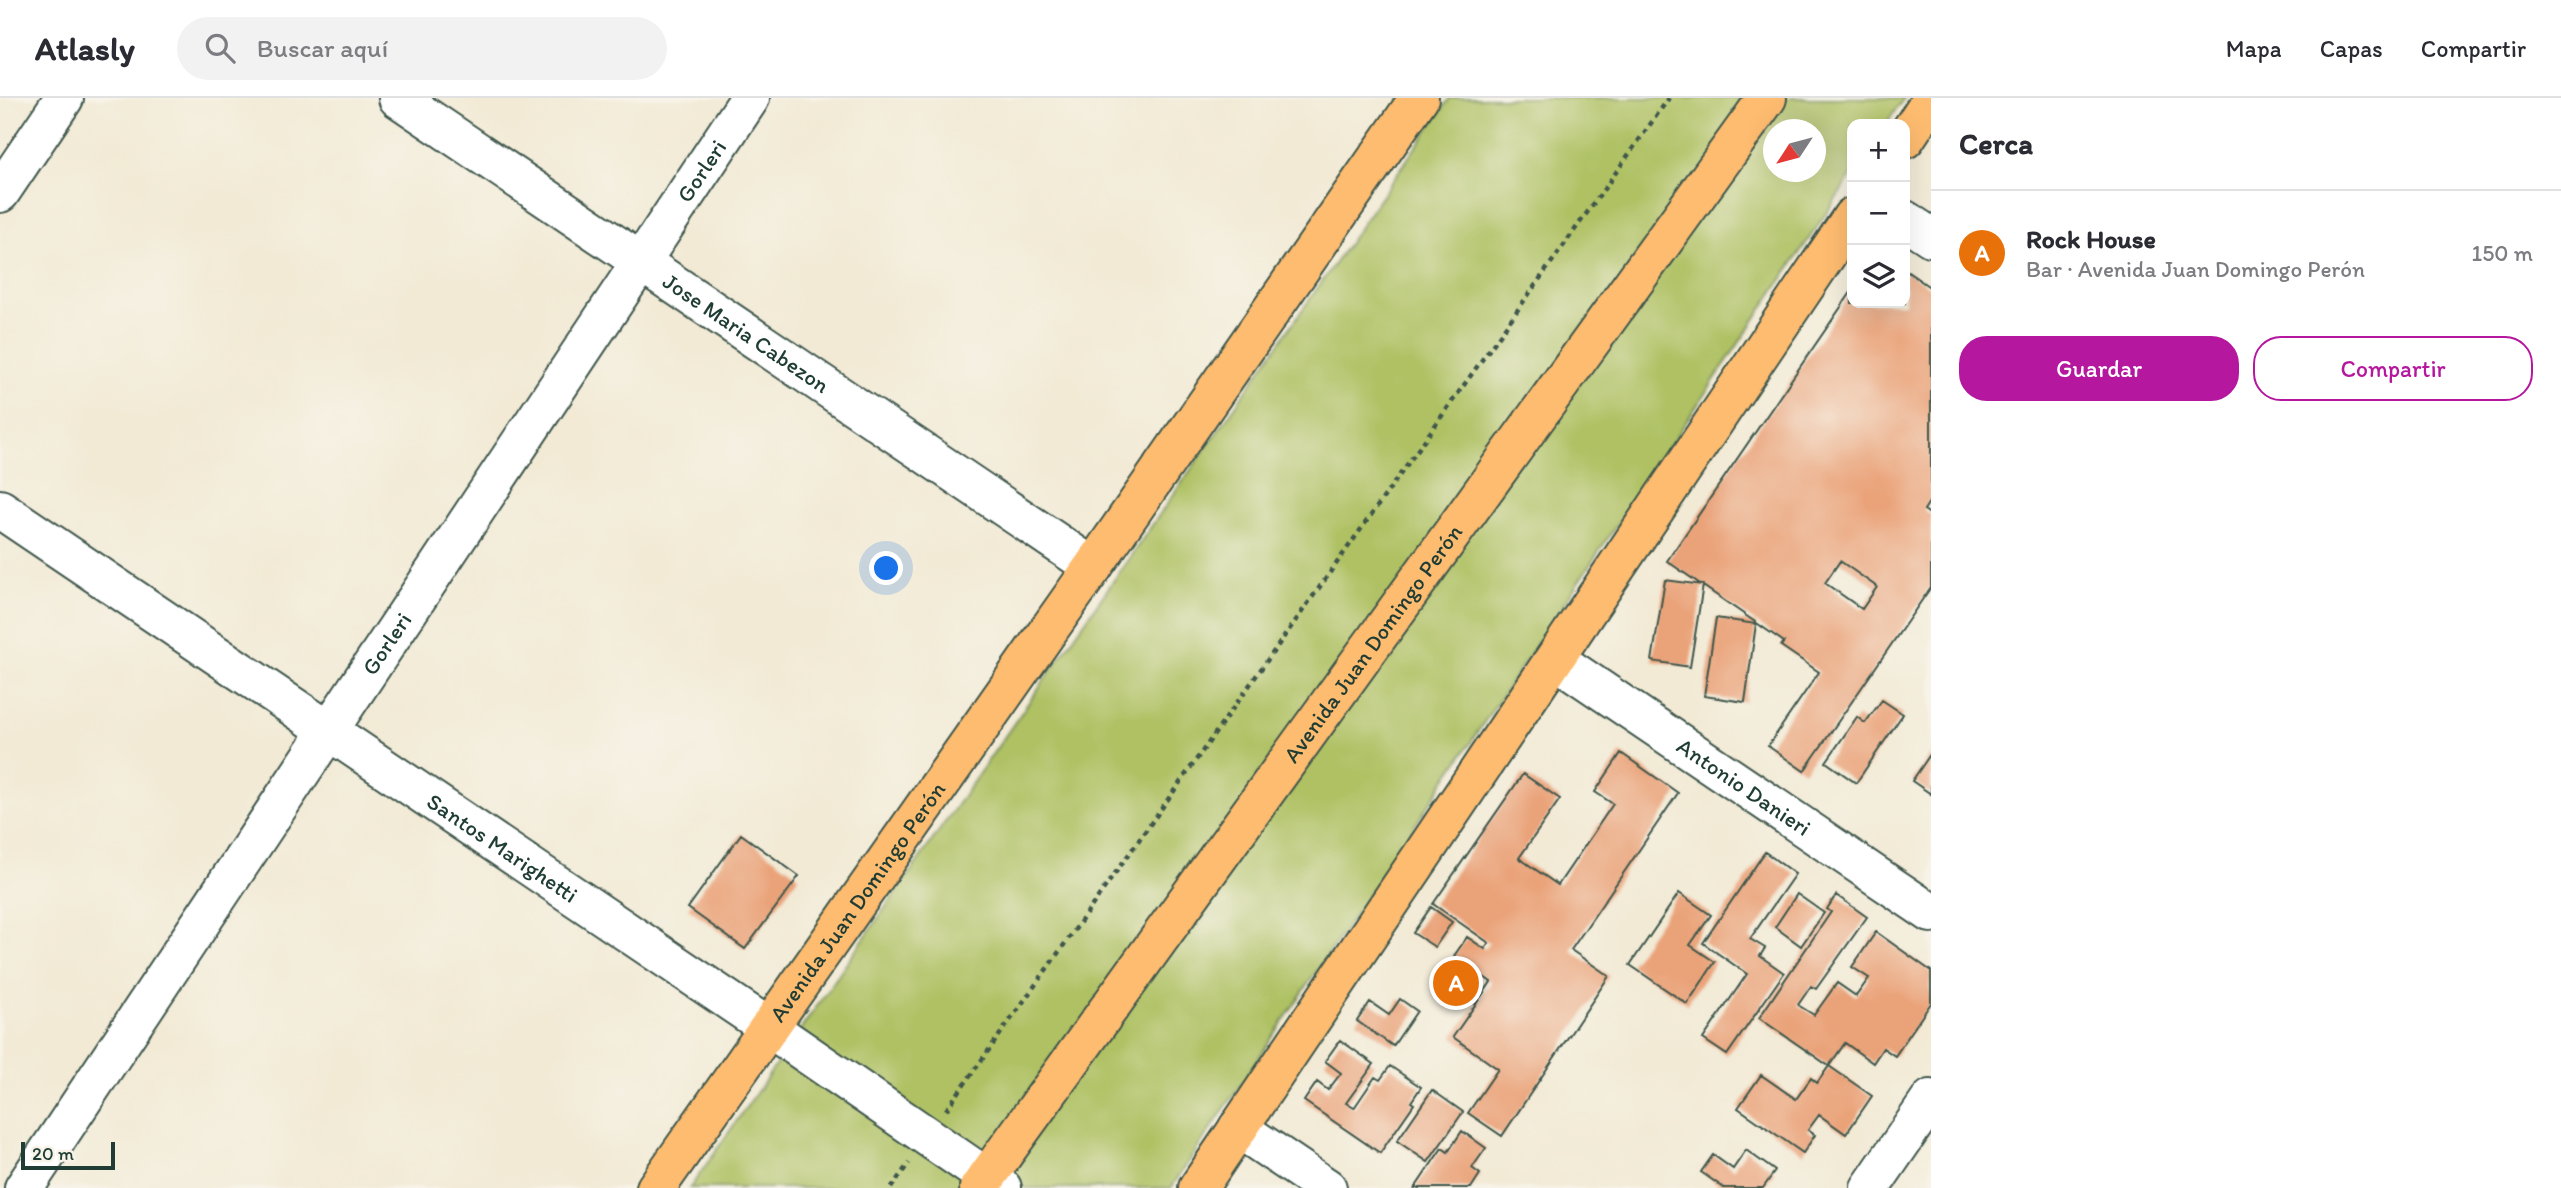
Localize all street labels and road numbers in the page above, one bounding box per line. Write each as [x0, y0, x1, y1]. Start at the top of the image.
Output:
street label: Gorleri [671, 134, 732, 208]
street label: Jose Maria Cabezon [658, 267, 835, 399]
street label: Avenida Juan Domingo Perón [1277, 519, 1468, 768]
street label: Gorleri [356, 607, 417, 680]
street label: Antonio Danieri [1672, 731, 1816, 842]
street label: Avenida Juan Domingo Perón [763, 776, 952, 1027]
street label: Santos Marighetti [422, 787, 583, 909]

